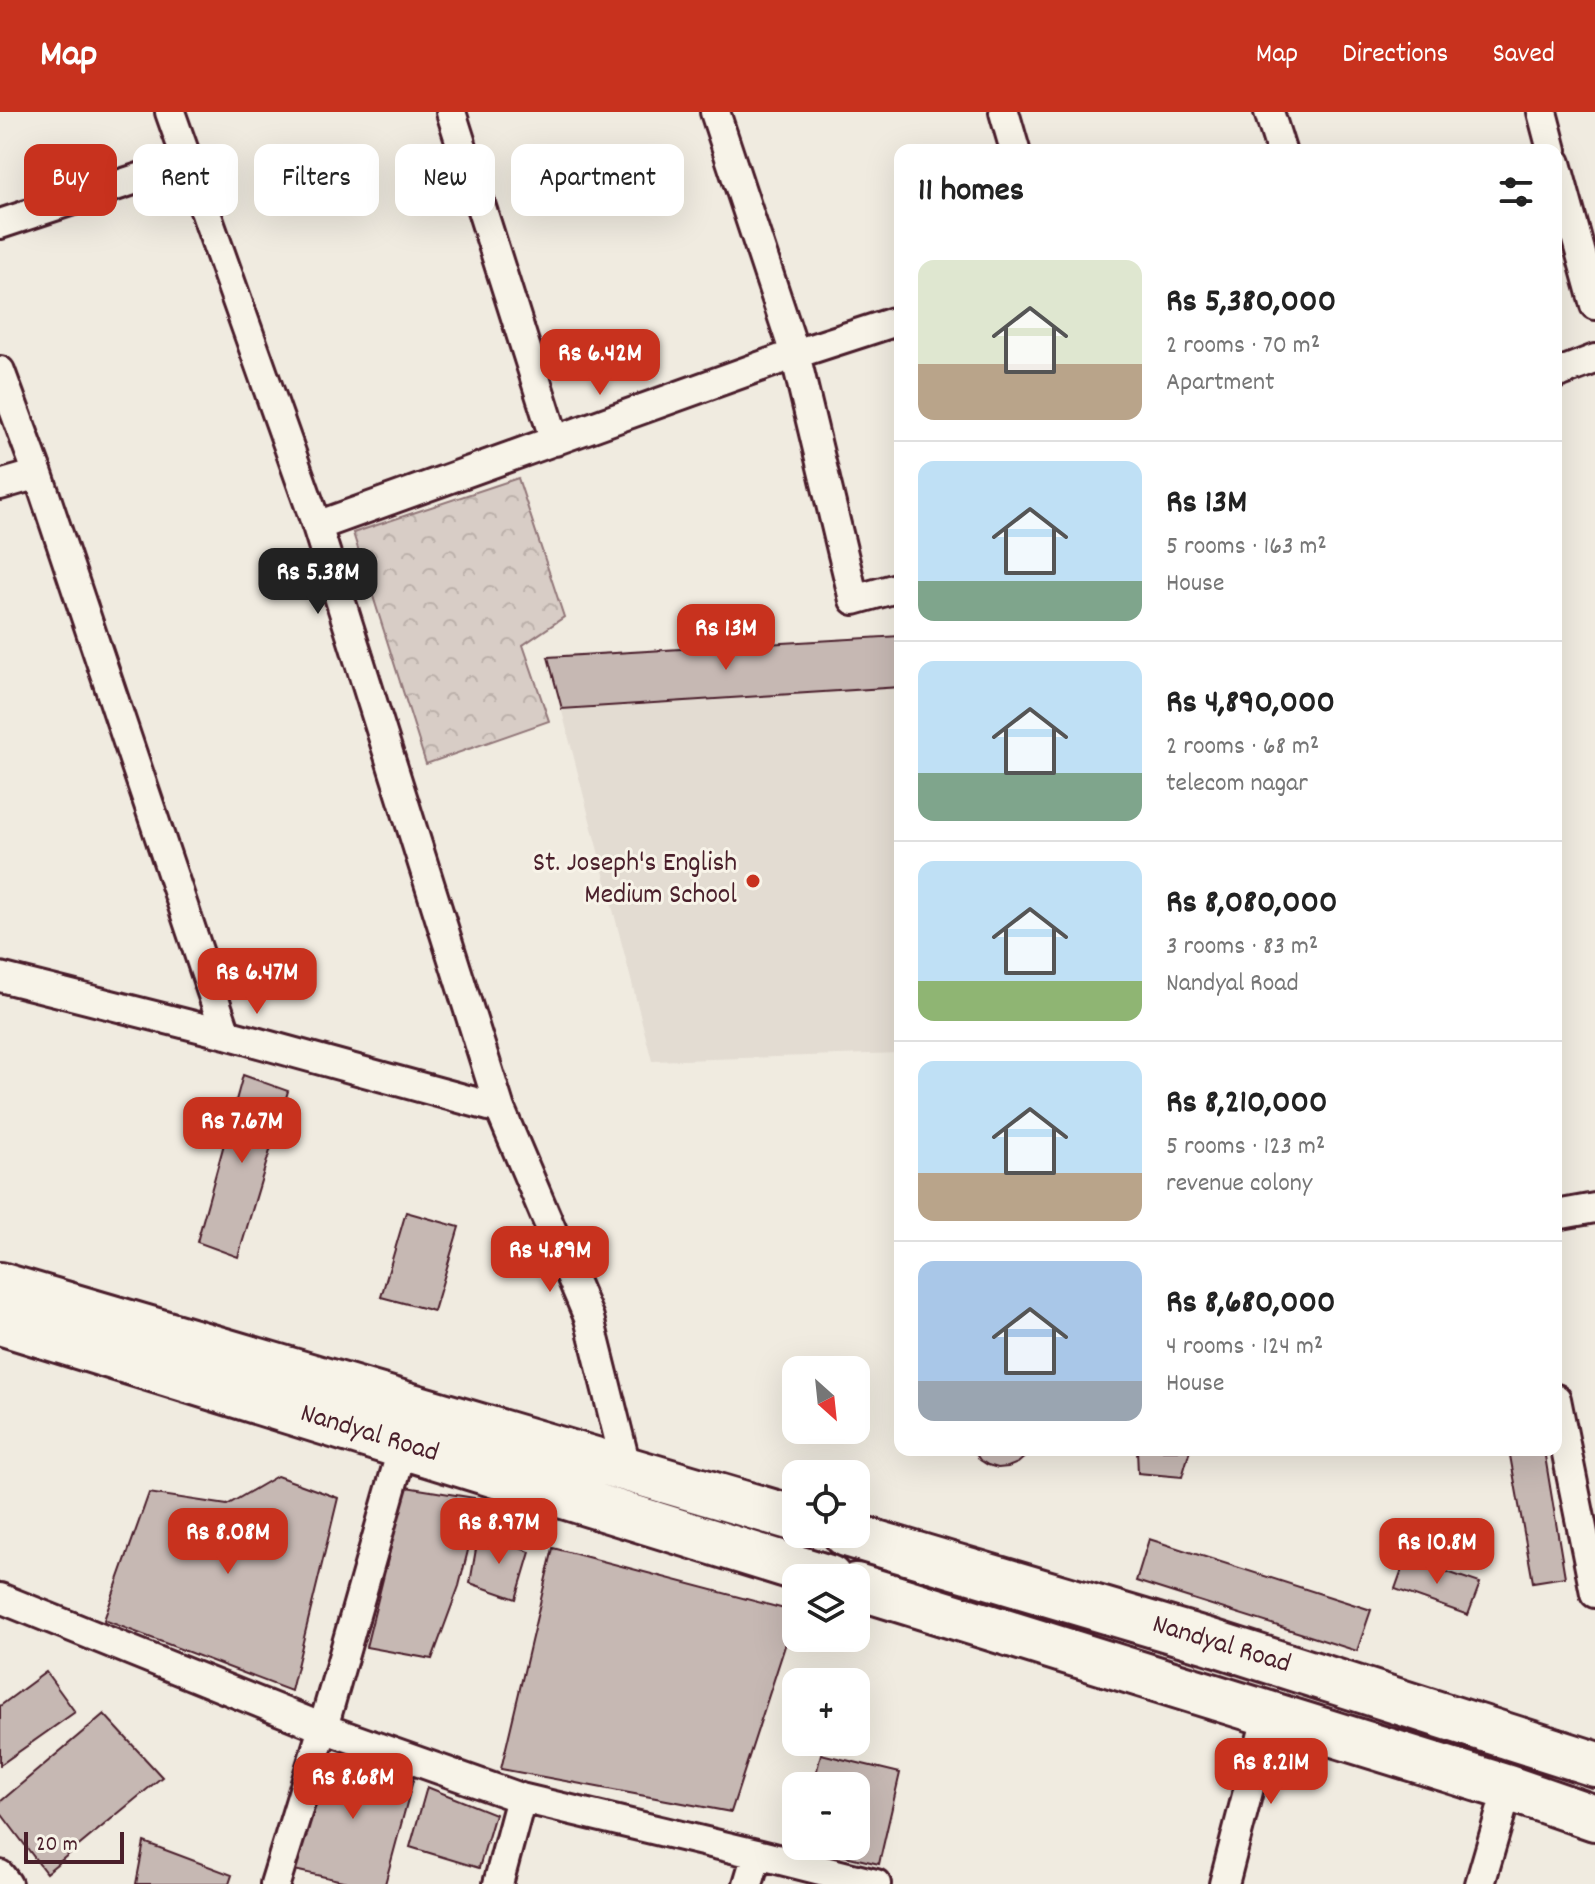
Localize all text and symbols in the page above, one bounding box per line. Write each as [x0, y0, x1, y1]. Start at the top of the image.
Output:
text: Map [40, 29, 98, 84]
text: Map [1256, 36, 1298, 76]
text: Directions [1342, 36, 1448, 76]
text: Saved [1492, 36, 1555, 76]
chip: Buy [24, 144, 117, 216]
chip: Rent [133, 144, 238, 216]
chip: Filters [254, 144, 379, 216]
chip: New [395, 144, 495, 216]
chip: Apartment [511, 144, 684, 216]
text: 11 homes [918, 168, 1024, 217]
icon: filters [1494, 170, 1538, 214]
text: Rs 5,380,000 [1166, 279, 1336, 328]
icon: home [982, 292, 1078, 388]
text: 2 rooms · 70 m² [1166, 328, 1320, 365]
pin: Rs 6.42M [517, 329, 683, 397]
text: Rs 6.42M [558, 336, 642, 373]
text: Apartment [1166, 365, 1275, 402]
text: Rs 13M [1166, 480, 1247, 529]
icon: home [982, 493, 1078, 589]
text: 5 rooms · 163 m² [1166, 529, 1327, 566]
pin: Rs 5.38M [235, 548, 401, 616]
text: Rs 5.38M [276, 555, 360, 592]
text: House [1166, 566, 1224, 603]
pin: Rs 13M [661, 604, 791, 672]
text: Rs 13M [695, 611, 757, 648]
text: Rs 4,890,000 [1166, 680, 1335, 729]
icon: home [982, 693, 1078, 789]
text: 2 rooms · 68 m² [1166, 729, 1319, 766]
text: telecom nagar [1166, 766, 1308, 803]
place label: St. Joseph's English Medium School [533, 845, 737, 917]
marker: St. Joseph's English Medium School [744, 872, 762, 890]
text: Rs 8,080,000 [1166, 880, 1338, 929]
icon: home [982, 893, 1078, 989]
text: 3 rooms · 83 m² [1166, 929, 1318, 966]
pin: Rs 6.47M [174, 948, 340, 1016]
text: Rs 6.47M [216, 955, 298, 992]
text: Nandyal Road [1166, 966, 1299, 1003]
text: Rs 8,210,000 [1166, 1080, 1328, 1129]
icon: home [982, 1093, 1078, 1189]
pin: Rs 7.67M [159, 1097, 325, 1165]
text: Rs 7.67M [201, 1104, 283, 1141]
text: 5 rooms · 123 m² [1166, 1129, 1325, 1166]
text: revenue colony [1166, 1166, 1312, 1203]
pin: Rs 4.89M [467, 1226, 633, 1294]
text: Rs 4.89M [509, 1233, 591, 1270]
text: Rs 8,680,000 [1166, 1280, 1336, 1329]
icon: home [982, 1293, 1078, 1389]
text: 4 rooms · 124 m² [1166, 1329, 1323, 1366]
north arrow [782, 1356, 870, 1444]
map controls [782, 1356, 870, 1860]
text: House [1166, 1366, 1224, 1403]
street label: Nandyal Road [295, 1395, 443, 1475]
button: locate [782, 1460, 870, 1548]
pin: Rs 8.97M [416, 1498, 582, 1566]
text: Rs 8.97M [458, 1505, 540, 1542]
pin: Rs 8.08M [145, 1508, 311, 1576]
text: Rs 8.08M [186, 1515, 270, 1552]
pin: Rs 10.8M [1354, 1518, 1520, 1586]
text: Rs 10.8M [1397, 1525, 1477, 1562]
button: layers [782, 1564, 870, 1652]
street label: Nandyal Road [1147, 1606, 1295, 1686]
button: + [782, 1668, 870, 1756]
pin: Rs 8.21M [1188, 1738, 1354, 1806]
text: Rs 8.21M [1233, 1745, 1309, 1782]
pin: Rs 8.68M [270, 1753, 436, 1821]
text: Rs 8.68M [312, 1760, 394, 1797]
button: − [782, 1772, 870, 1860]
scale bar [24, 1828, 124, 1864]
text: 20 m [36, 1830, 78, 1861]

